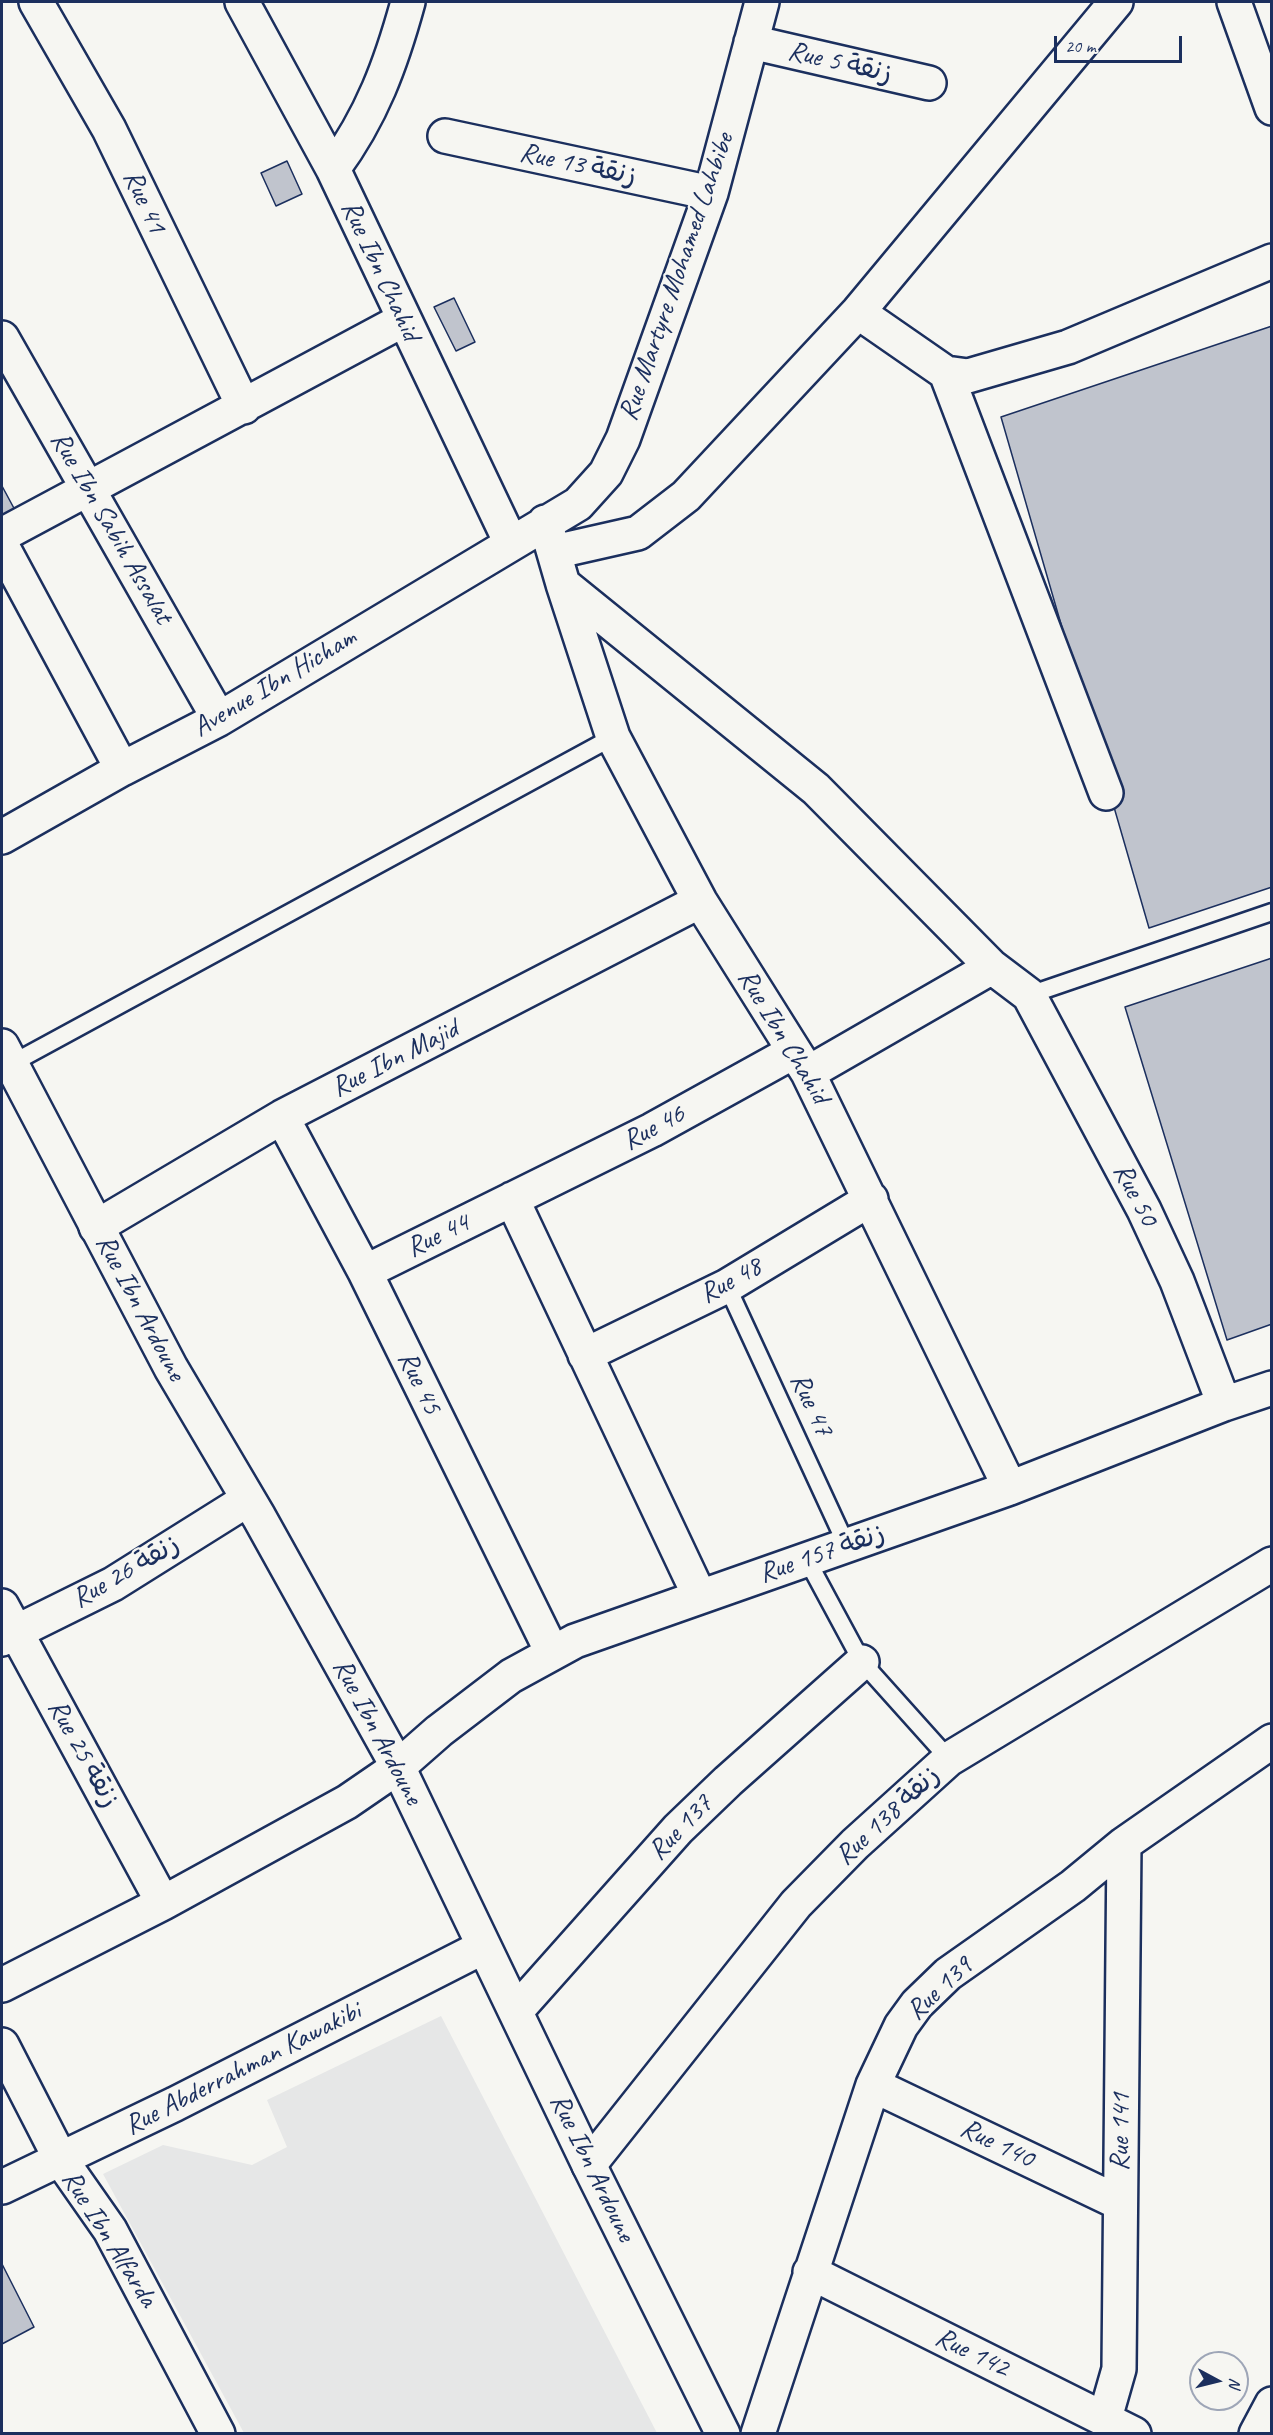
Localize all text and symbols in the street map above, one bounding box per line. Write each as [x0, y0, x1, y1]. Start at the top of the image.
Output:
scale bar [1057, 24, 1184, 62]
street label: Rue 5 زنقة [785, 35, 895, 91]
text: 20 m [1065, 35, 1096, 57]
street label: Rue Martyre Mohamed Lahbibe [612, 129, 742, 425]
street label: Rue 13 زنقة [517, 136, 639, 194]
street label: Rue 41 [115, 165, 173, 239]
street label: Rue Ibn Chahid [333, 196, 427, 346]
street label: Rue Ibn Sabih Assalat [42, 426, 180, 630]
street label: Avenue Ibn Hicham [187, 621, 363, 745]
street label: Rue Ibn Chahid [730, 964, 836, 1110]
street label: Rue Ibn Majid [326, 1013, 464, 1105]
street label: Rue 46 [617, 1098, 691, 1158]
street label: Rue 50 [1105, 1158, 1165, 1232]
street label: Rue 44 [401, 1207, 475, 1265]
street label: Rue Ibn Ardoune [88, 1229, 192, 1387]
street label: Rue 48 [694, 1250, 768, 1312]
street label: Rue 45 [390, 1346, 448, 1420]
street label: Rue 47 [782, 1368, 840, 1442]
street label: Rue 157 زنقة [755, 1517, 889, 1591]
street label: Rue 26 زنقة [66, 1528, 186, 1616]
street label: Rue Ibn Ardoune [325, 1653, 429, 1811]
street label: Rue 25 زنقة [40, 1694, 126, 1814]
street label: Rue 138 زنقة [829, 1759, 947, 1873]
street label: Rue 137 [642, 1788, 720, 1868]
street label: Rue 139 [900, 1950, 980, 2028]
street label: Rue Abderrahman Kawakibi [119, 1995, 367, 2143]
street label: Rue Ibn Ardoune [542, 2089, 642, 2247]
street label: Rue 141 [1104, 2093, 1138, 2171]
street label: Rue 140 [954, 2112, 1040, 2176]
street label: Rue Ibn Alfarda [54, 2164, 164, 2314]
street label: Rue 142 [929, 2321, 1015, 2385]
north arrow [1189, 2351, 1249, 2411]
text: N [1224, 2377, 1245, 2389]

